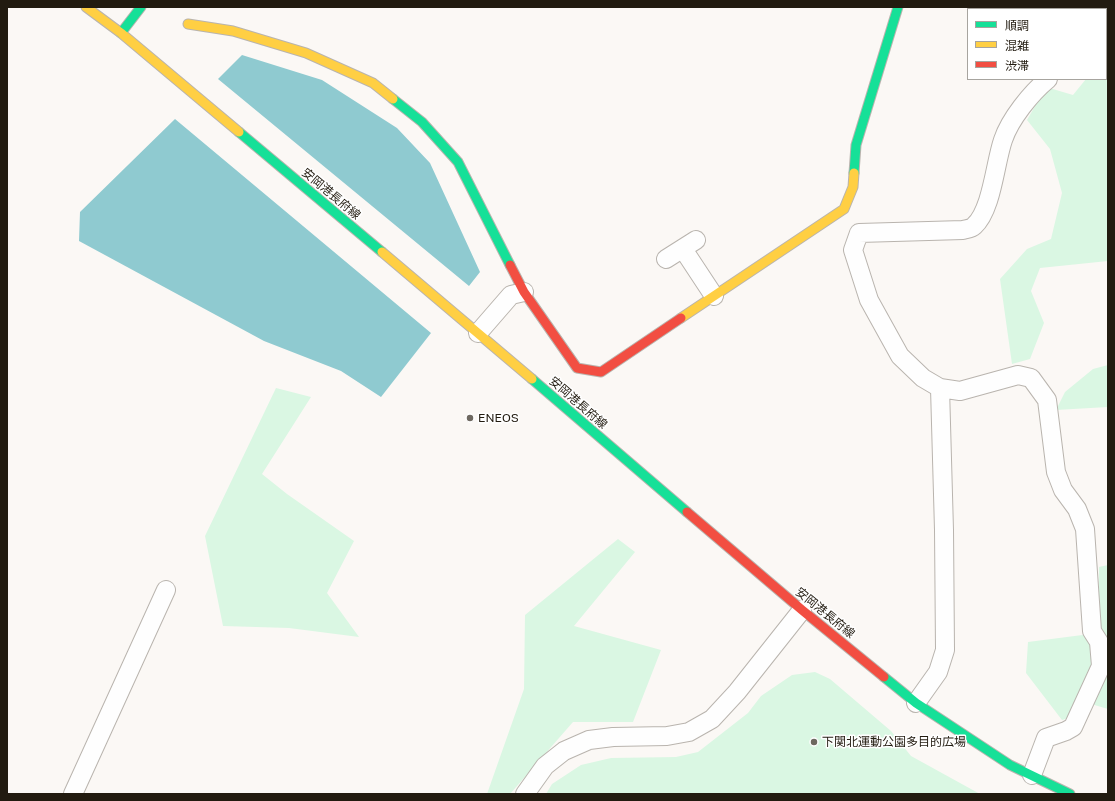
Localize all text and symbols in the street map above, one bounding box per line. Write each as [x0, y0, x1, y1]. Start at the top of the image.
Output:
legend [967, 8, 1107, 80]
text: 順調 [1005, 19, 1029, 33]
text: 混雑 [1005, 39, 1029, 53]
text: 渋滞 [1005, 59, 1029, 73]
street label: 安岡港長府線 [299, 165, 363, 223]
street label: 安岡港長府線 [546, 374, 610, 432]
place label: ENEOS [478, 411, 519, 425]
marker: ENEOS [465, 413, 475, 423]
street label: 安岡港長府線 [792, 585, 858, 641]
place label: 下関北運動公園多目的広場 [822, 735, 966, 749]
marker: 下関北運動公園多目的広場 [809, 737, 819, 747]

